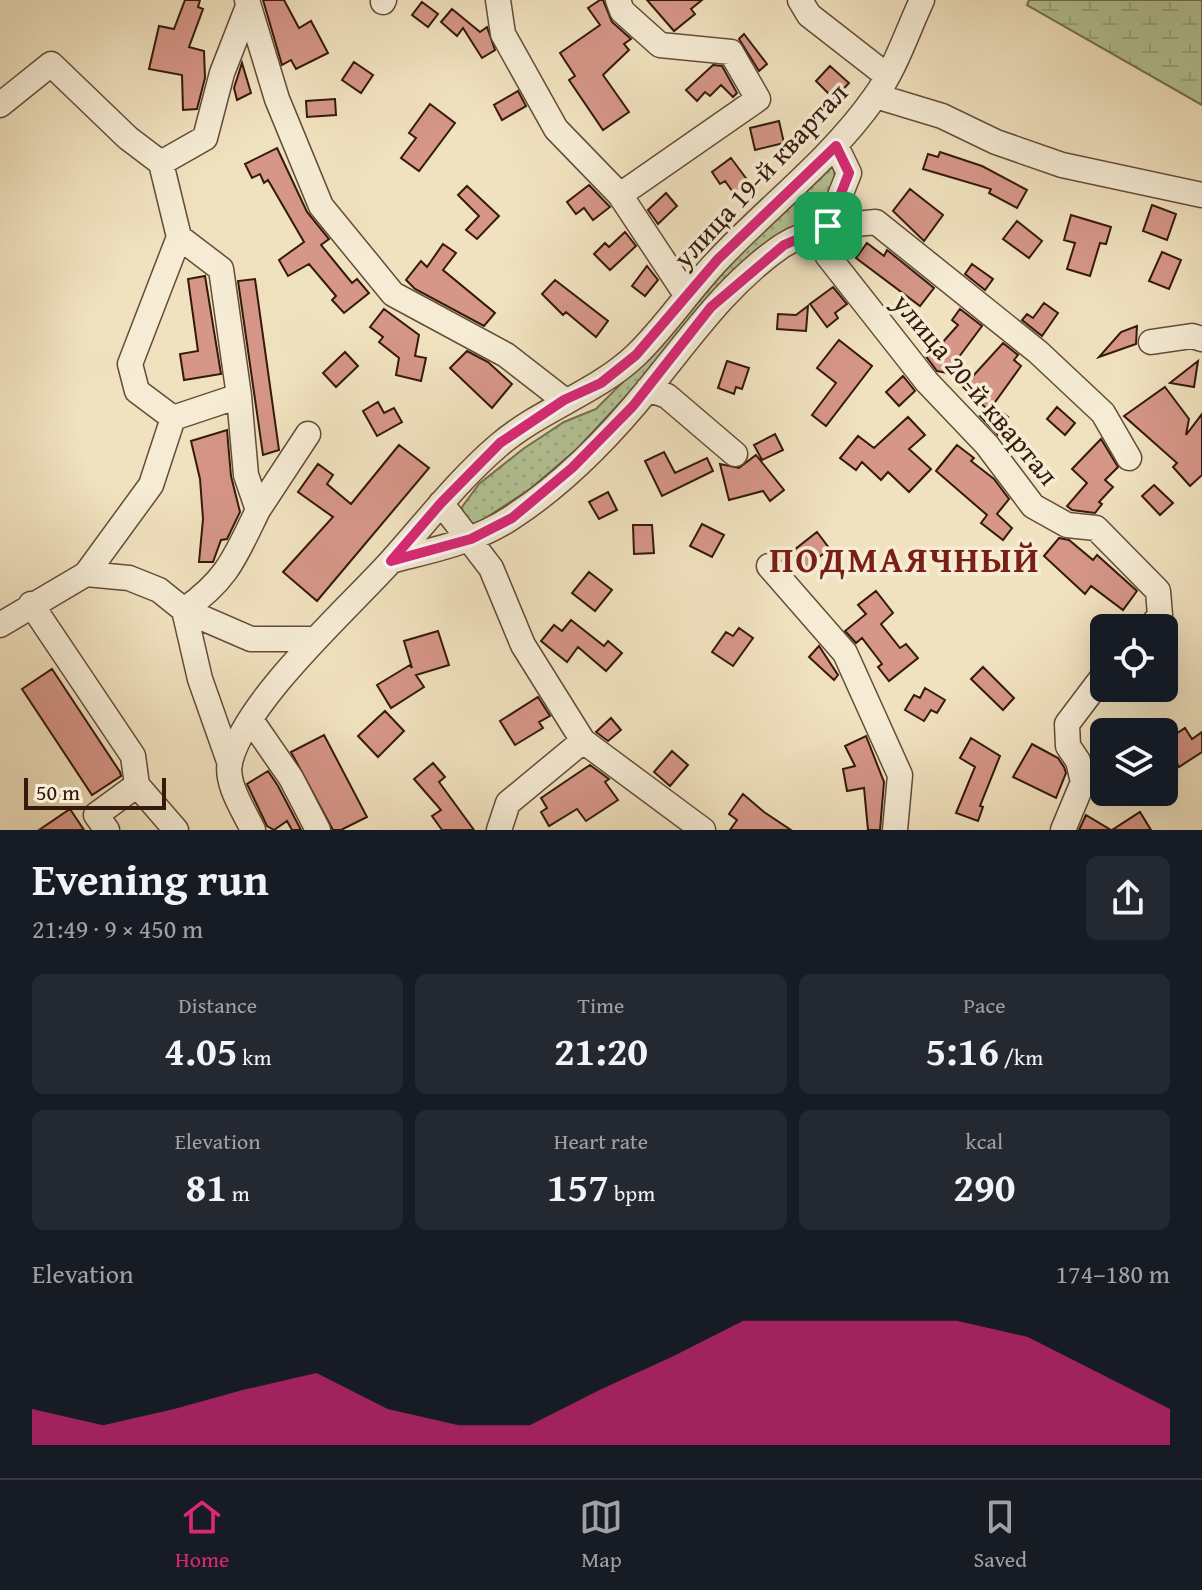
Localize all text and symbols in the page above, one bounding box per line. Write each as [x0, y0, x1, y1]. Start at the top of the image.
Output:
street label: улица 19-й квартал [662, 73, 857, 277]
pin [794, 192, 862, 260]
icon: arrive [806, 204, 850, 248]
street label: улица 20-й квартал [883, 283, 1069, 494]
district label: ПОДМАЯЧНЫЙ [769, 532, 1041, 585]
map controls [1090, 614, 1178, 806]
button: locate [1090, 614, 1178, 702]
button: layers [1090, 718, 1178, 806]
scale bar [24, 774, 166, 810]
text: 50 m [36, 776, 80, 808]
text: Evening run [32, 847, 269, 911]
button: share [1086, 856, 1170, 940]
text: 21:49 · 9 × 450 m [32, 909, 203, 948]
text: Distance [178, 989, 257, 1021]
text: Time [578, 989, 624, 1021]
text: Pace [963, 989, 1005, 1021]
text: 4.05 [164, 1021, 237, 1080]
text: 21:20 [554, 1021, 648, 1080]
text: 5:16 [925, 1021, 999, 1080]
text: km [237, 1041, 271, 1073]
text: /km [999, 1041, 1043, 1073]
text: Elevation [175, 1125, 261, 1157]
text: Heart rate [554, 1125, 648, 1157]
text: kcal [966, 1125, 1003, 1157]
text: 81 [186, 1157, 227, 1216]
text: 157 [547, 1157, 609, 1216]
text: 290 [953, 1157, 1015, 1216]
text: m [227, 1177, 250, 1209]
text: bpm [609, 1177, 655, 1209]
text: Elevation [32, 1254, 134, 1293]
text: 174–180 m [1056, 1254, 1170, 1293]
tab: Home [175, 1495, 229, 1575]
tab: Map [579, 1495, 623, 1575]
tab: Saved [974, 1495, 1027, 1575]

